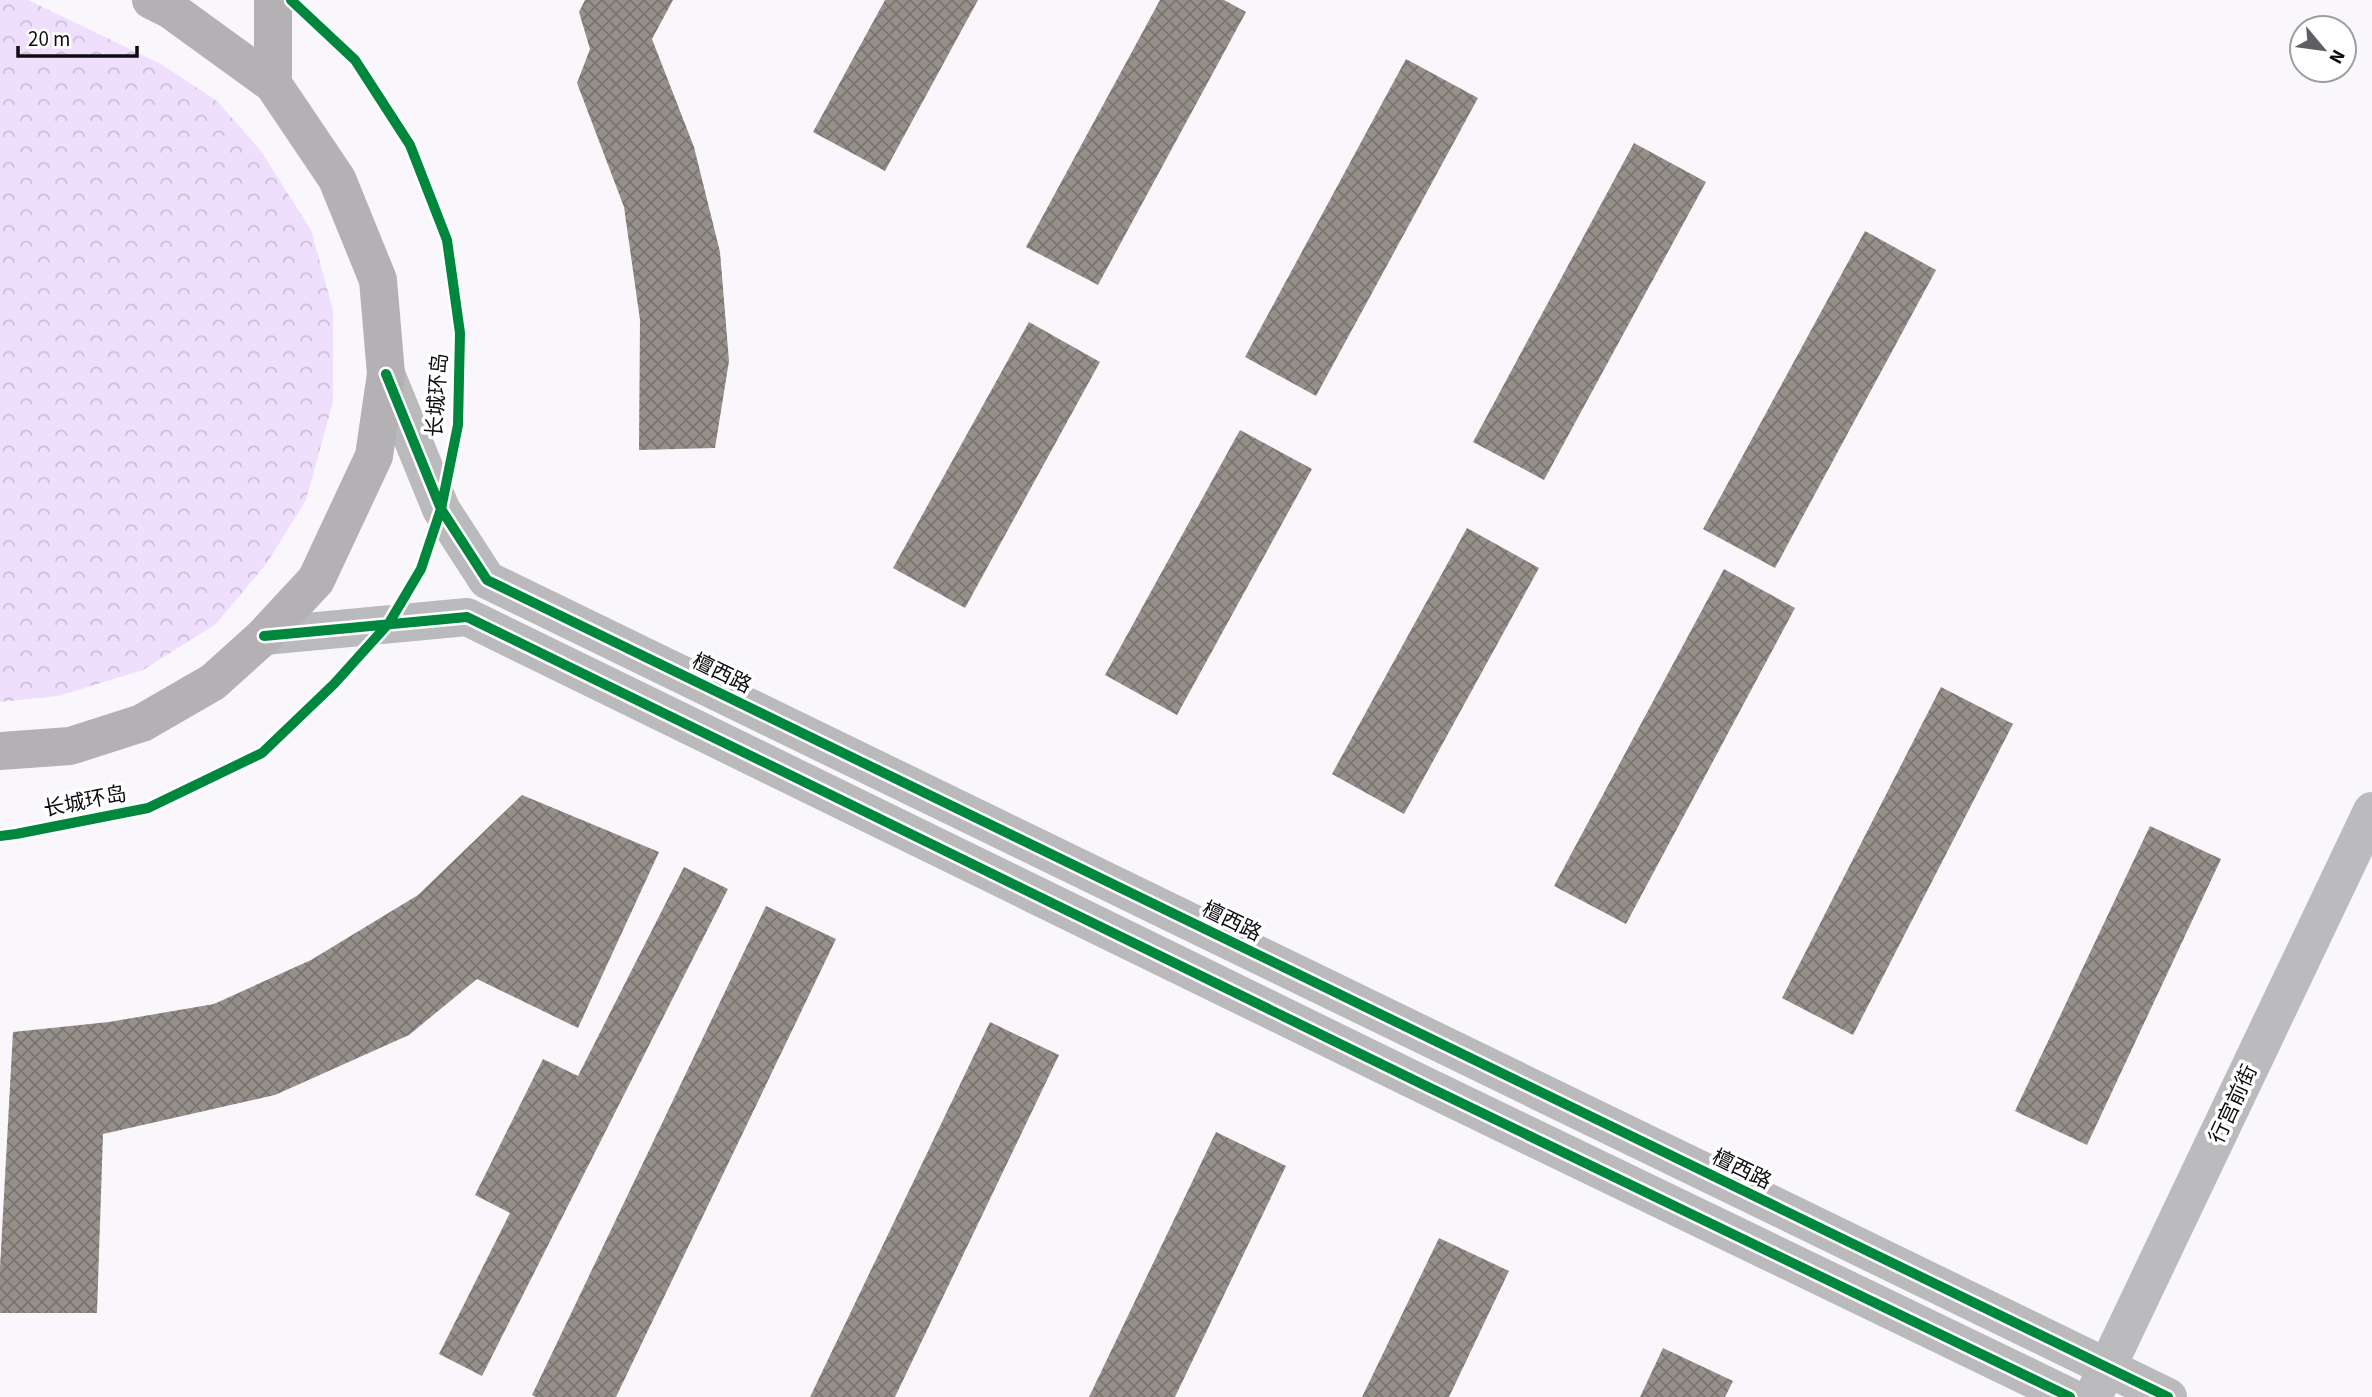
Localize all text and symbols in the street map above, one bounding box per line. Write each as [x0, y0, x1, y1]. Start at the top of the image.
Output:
scale bar [18, 14, 136, 58]
north arrow [2288, 14, 2358, 84]
text: 20 m [28, 24, 70, 54]
text: N [2322, 44, 2351, 69]
street label: 长城环岛 [419, 352, 455, 438]
street label: 檀西路 [687, 646, 757, 700]
street label: 长城环岛 [41, 778, 129, 824]
street label: 檀西路 [1197, 894, 1267, 948]
street label: 行宫前街 [2202, 1060, 2264, 1148]
street label: 檀西路 [1707, 1142, 1777, 1196]

